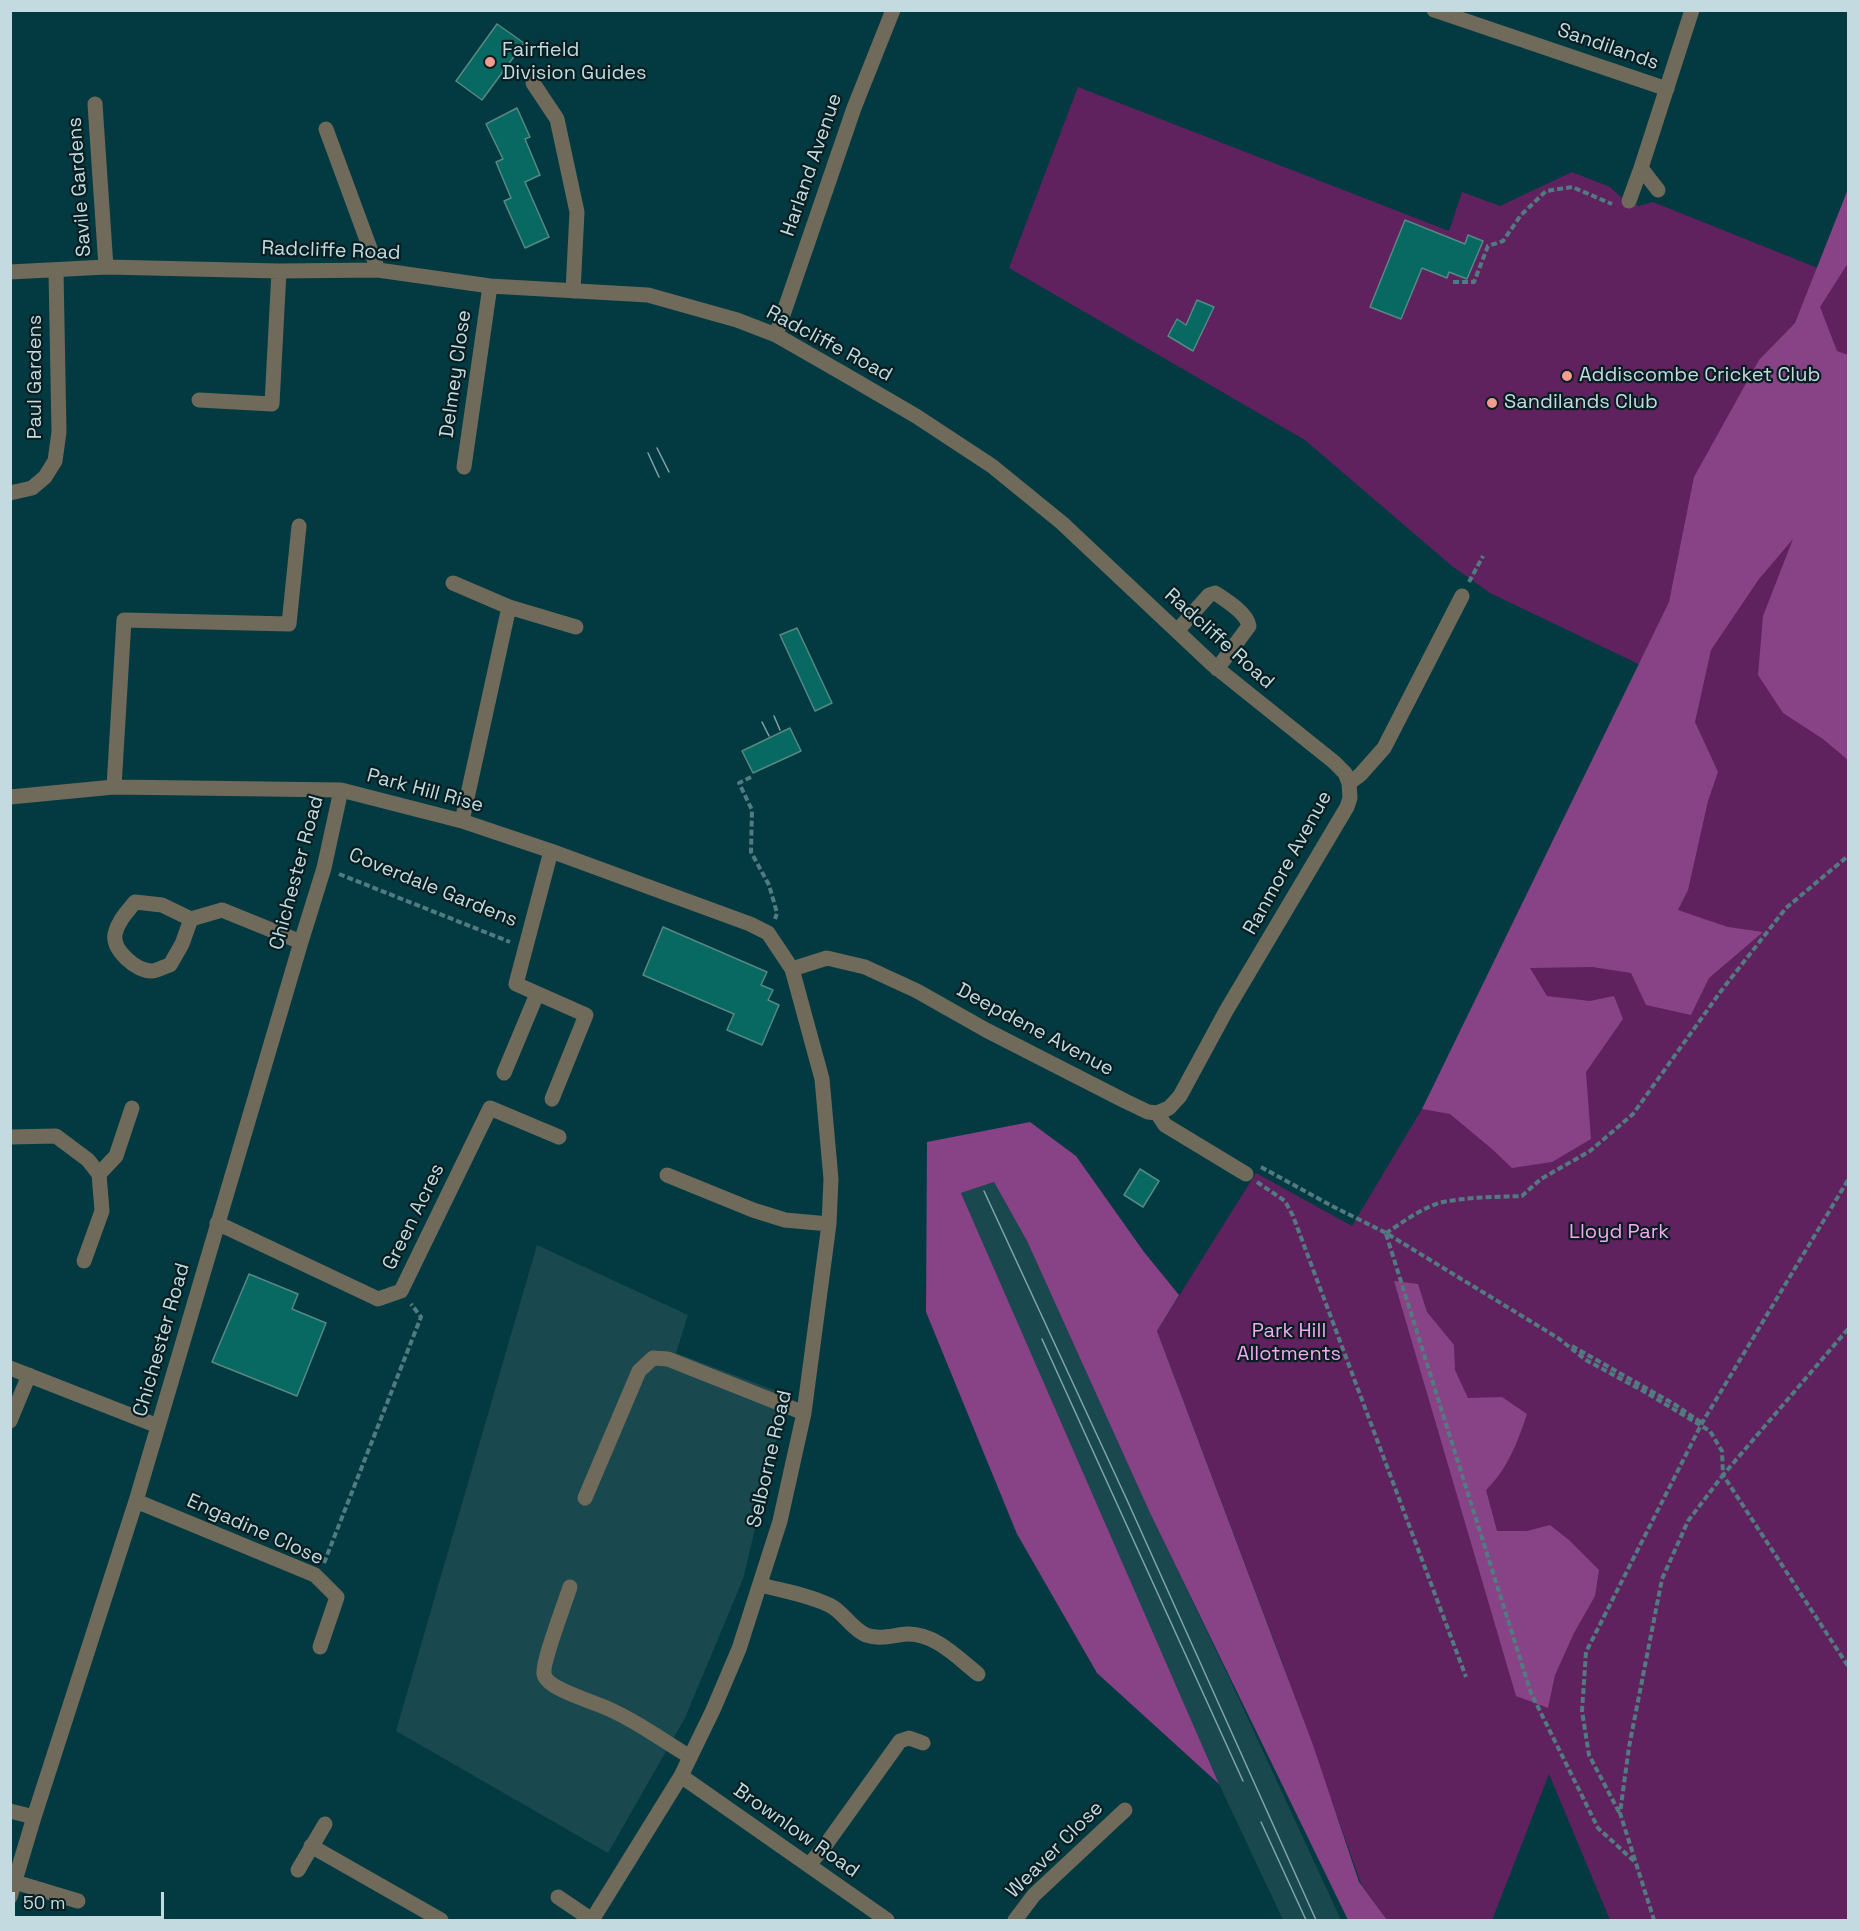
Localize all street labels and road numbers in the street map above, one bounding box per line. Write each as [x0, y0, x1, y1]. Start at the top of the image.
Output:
street label: Sandilands [1554, 18, 1662, 76]
street label: Harland Avenue [776, 90, 848, 240]
street label: Savile Gardens [63, 116, 97, 258]
street label: Radcliffe Road [261, 237, 401, 265]
street label: Radcliffe Road [762, 301, 896, 387]
street label: Delmey Close [435, 309, 477, 439]
street label: Paul Gardens [24, 315, 48, 439]
street label: Radcliffe Road [1159, 583, 1279, 695]
street label: Park Hill Rise [364, 764, 486, 818]
street label: Ranmore Avenue [1239, 787, 1337, 939]
street label: Chichester Road [265, 793, 329, 953]
street label: Coverdale Gardens [345, 843, 521, 933]
street label: Deepdene Avenue [952, 978, 1118, 1082]
street label: Green Acres [378, 1160, 450, 1274]
street label: Chichester Road [129, 1260, 195, 1420]
street label: Selborne Road [743, 1388, 797, 1530]
street label: Engadine Close [183, 1489, 327, 1571]
street label: Brownlow Road [728, 1779, 864, 1883]
street label: Weaver Close [1001, 1796, 1109, 1904]

